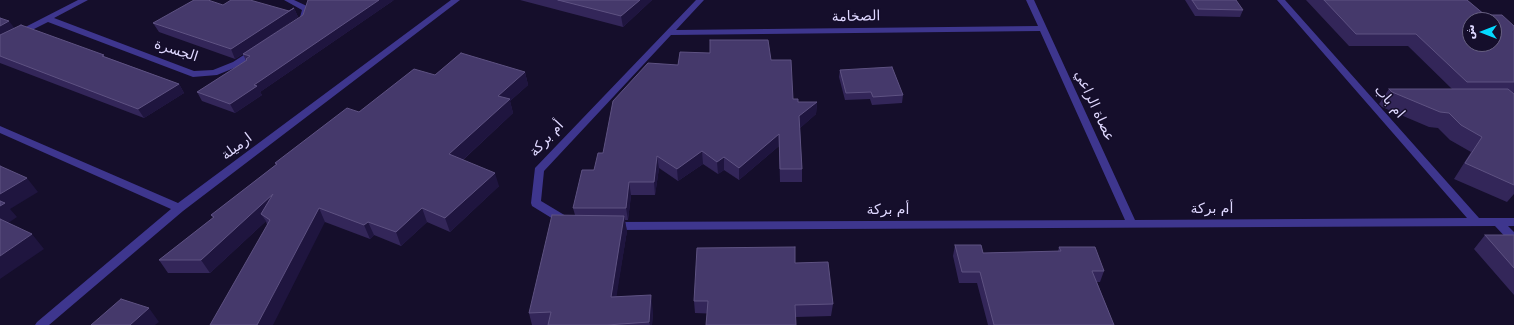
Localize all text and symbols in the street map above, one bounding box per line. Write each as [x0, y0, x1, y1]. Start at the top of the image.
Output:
street label: الصخامة [832, 8, 880, 26]
north arrow [1462, 12, 1502, 52]
text: ش [1464, 24, 1477, 40]
street label: الجسرة [152, 36, 200, 66]
street label: عصاة الراعي [1070, 68, 1118, 144]
street label: ام باب [1370, 82, 1408, 122]
street label: أم بركة [526, 118, 568, 160]
street label: ارميلة [218, 130, 256, 164]
street label: أم بركة [1191, 201, 1233, 217]
street label: أم بركة [867, 202, 909, 218]

